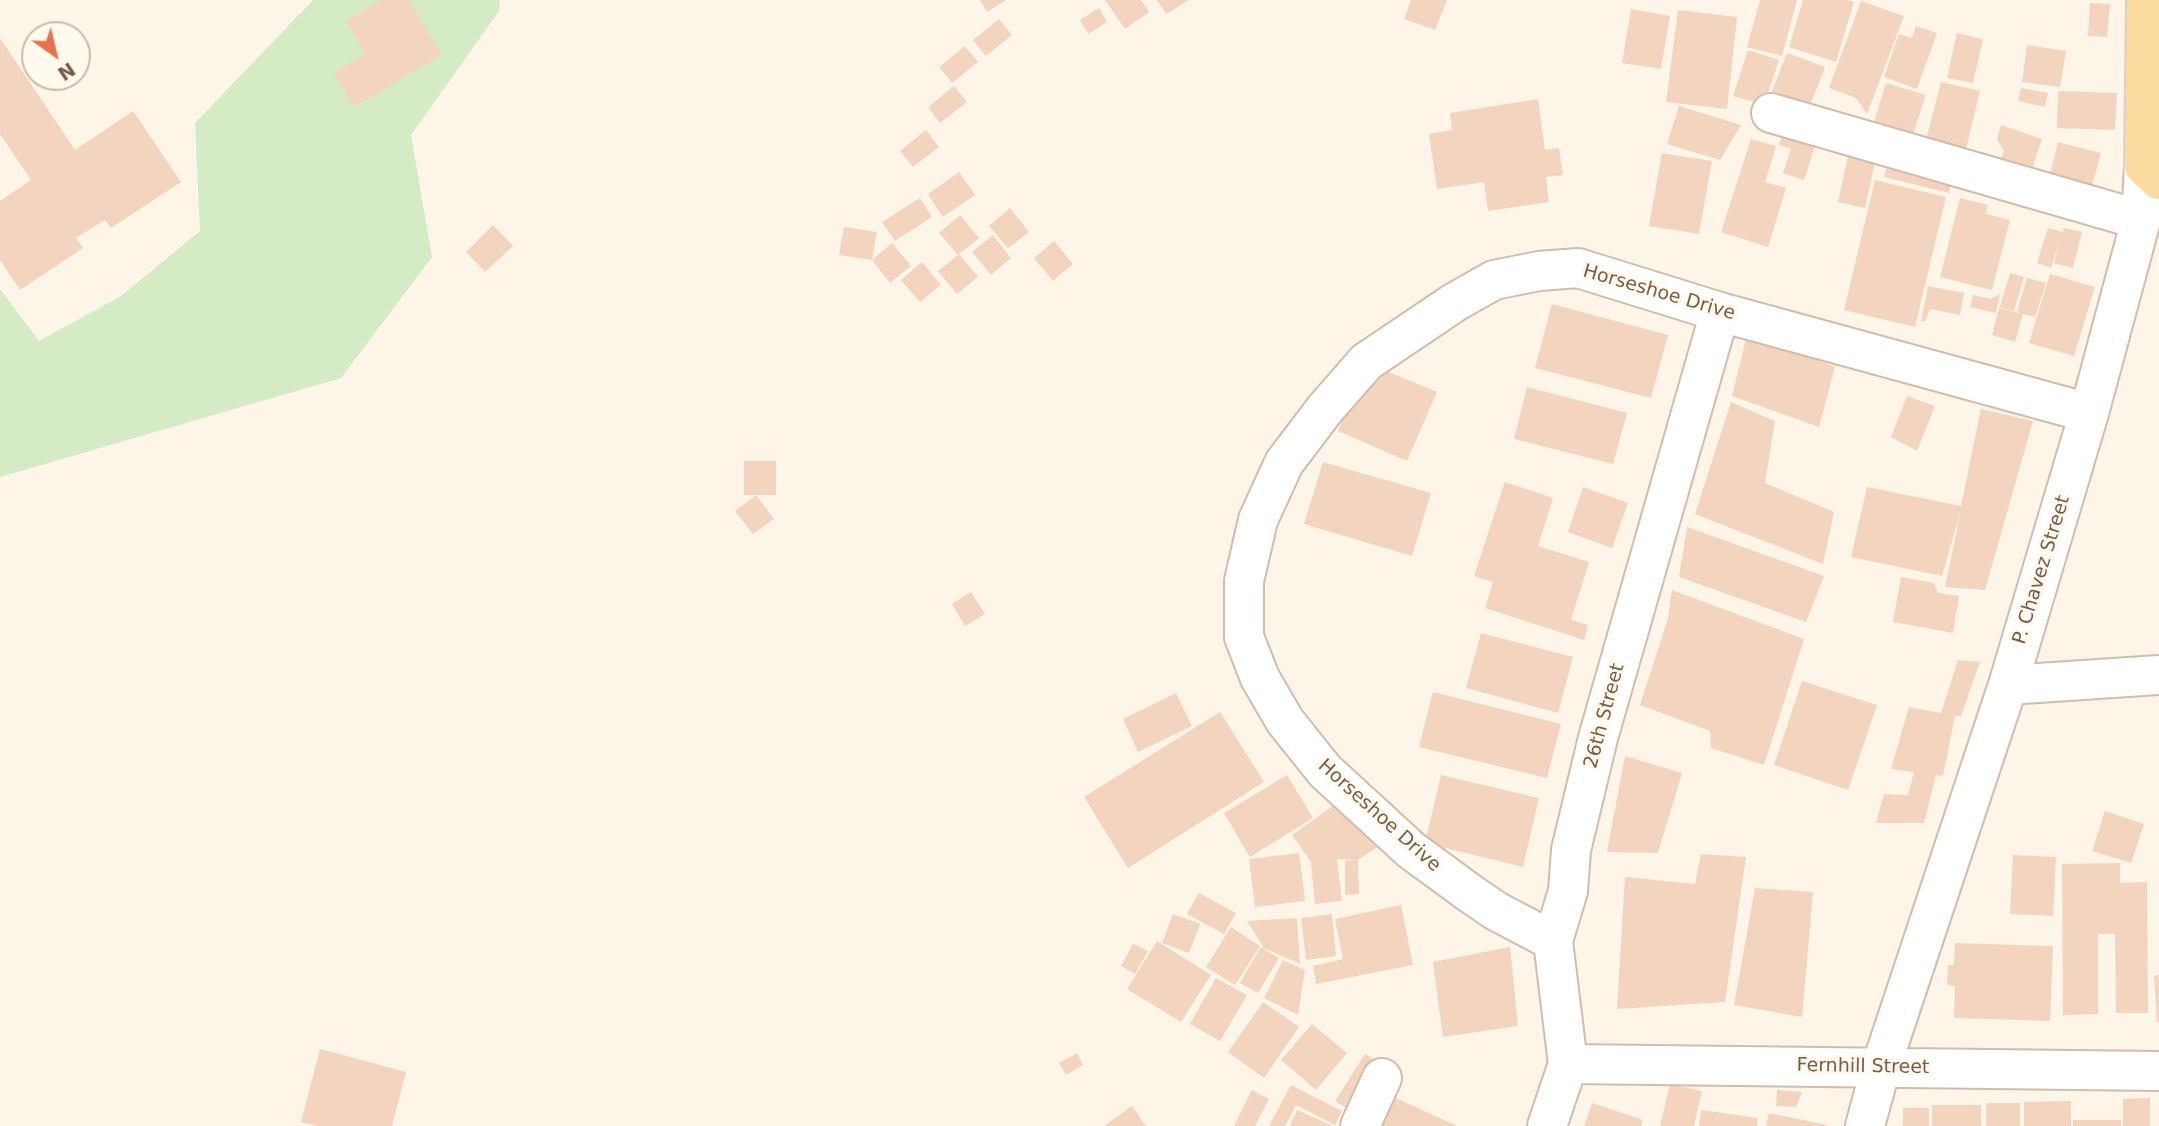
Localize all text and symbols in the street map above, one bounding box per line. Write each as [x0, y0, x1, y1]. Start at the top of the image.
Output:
north arrow [21, 21, 91, 91]
text: N [54, 58, 79, 85]
street label: Horseshoe Drive [1580, 260, 1738, 326]
street label: P. Chavez Street [2009, 493, 2075, 647]
street label: 26th Street [1580, 661, 1630, 771]
street label: Horseshoe Drive [1313, 755, 1445, 877]
street label: Fernhill Street [1796, 1054, 1930, 1080]

